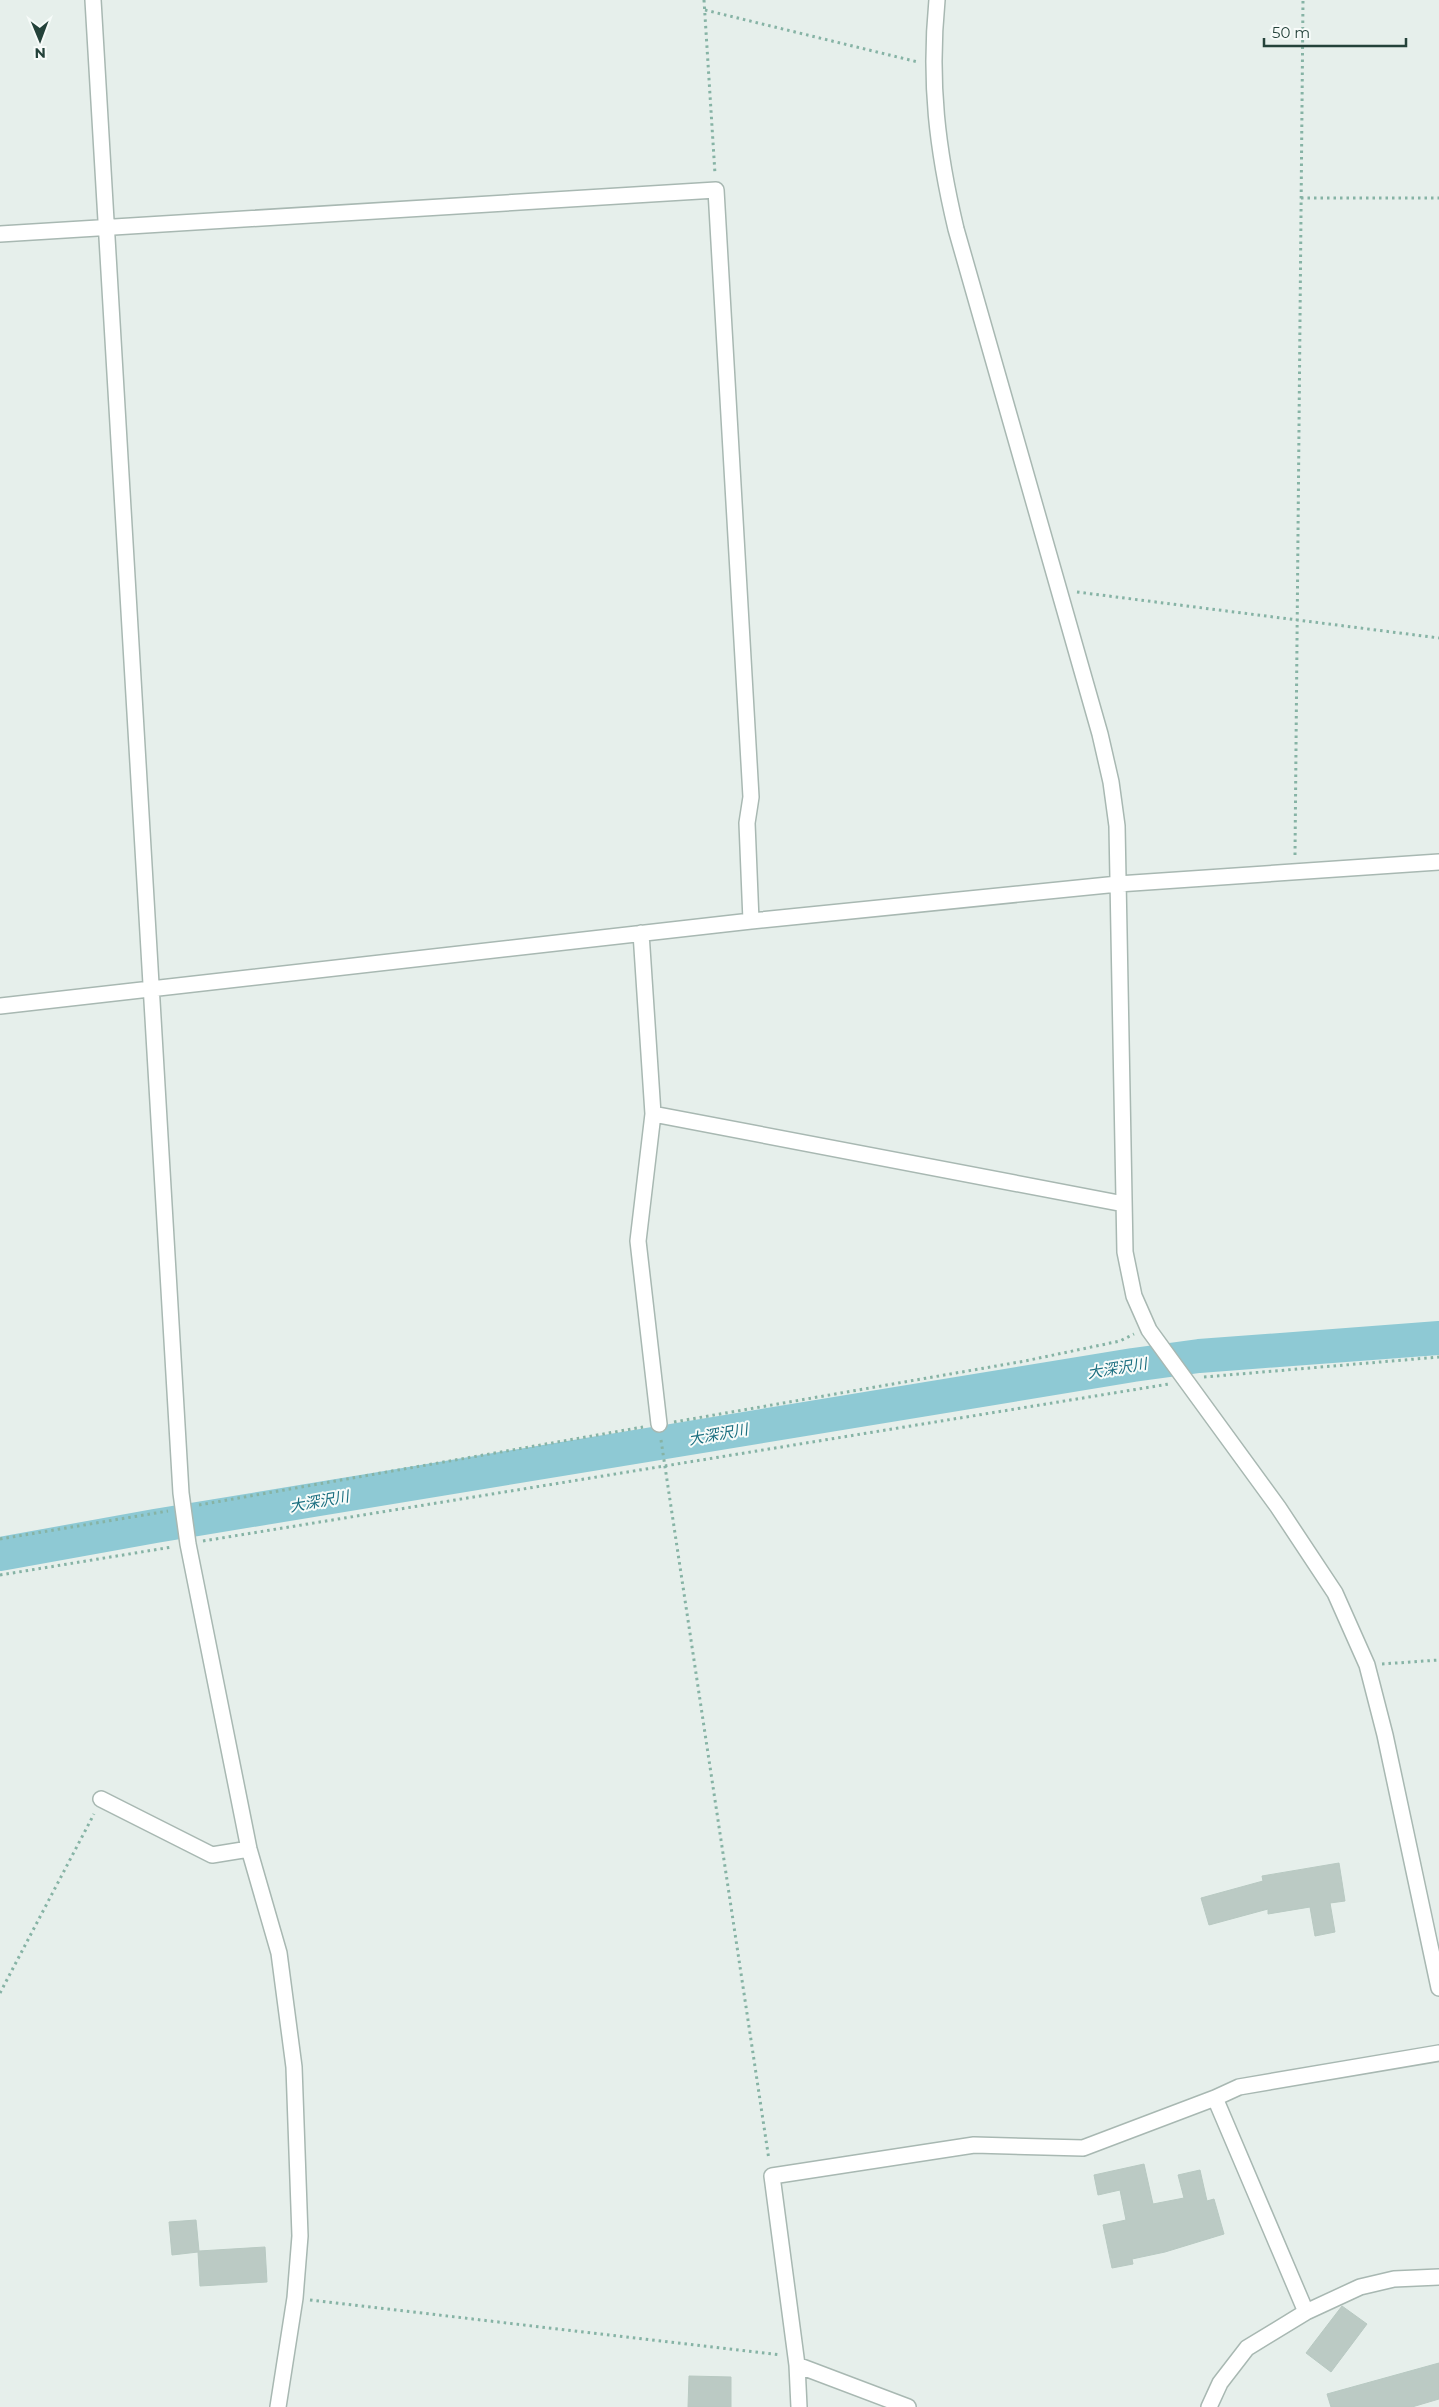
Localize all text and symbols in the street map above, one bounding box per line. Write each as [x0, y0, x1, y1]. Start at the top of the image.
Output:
north arrow [15, 15, 65, 65]
scale bar [1264, 15, 1406, 47]
text: 50 m [1272, 23, 1310, 42]
text: N [34, 44, 46, 62]
water label: 大深沢川 [1086, 1354, 1150, 1382]
water label: 大深沢川 [687, 1419, 751, 1449]
water label: 大深沢川 [288, 1486, 352, 1516]

